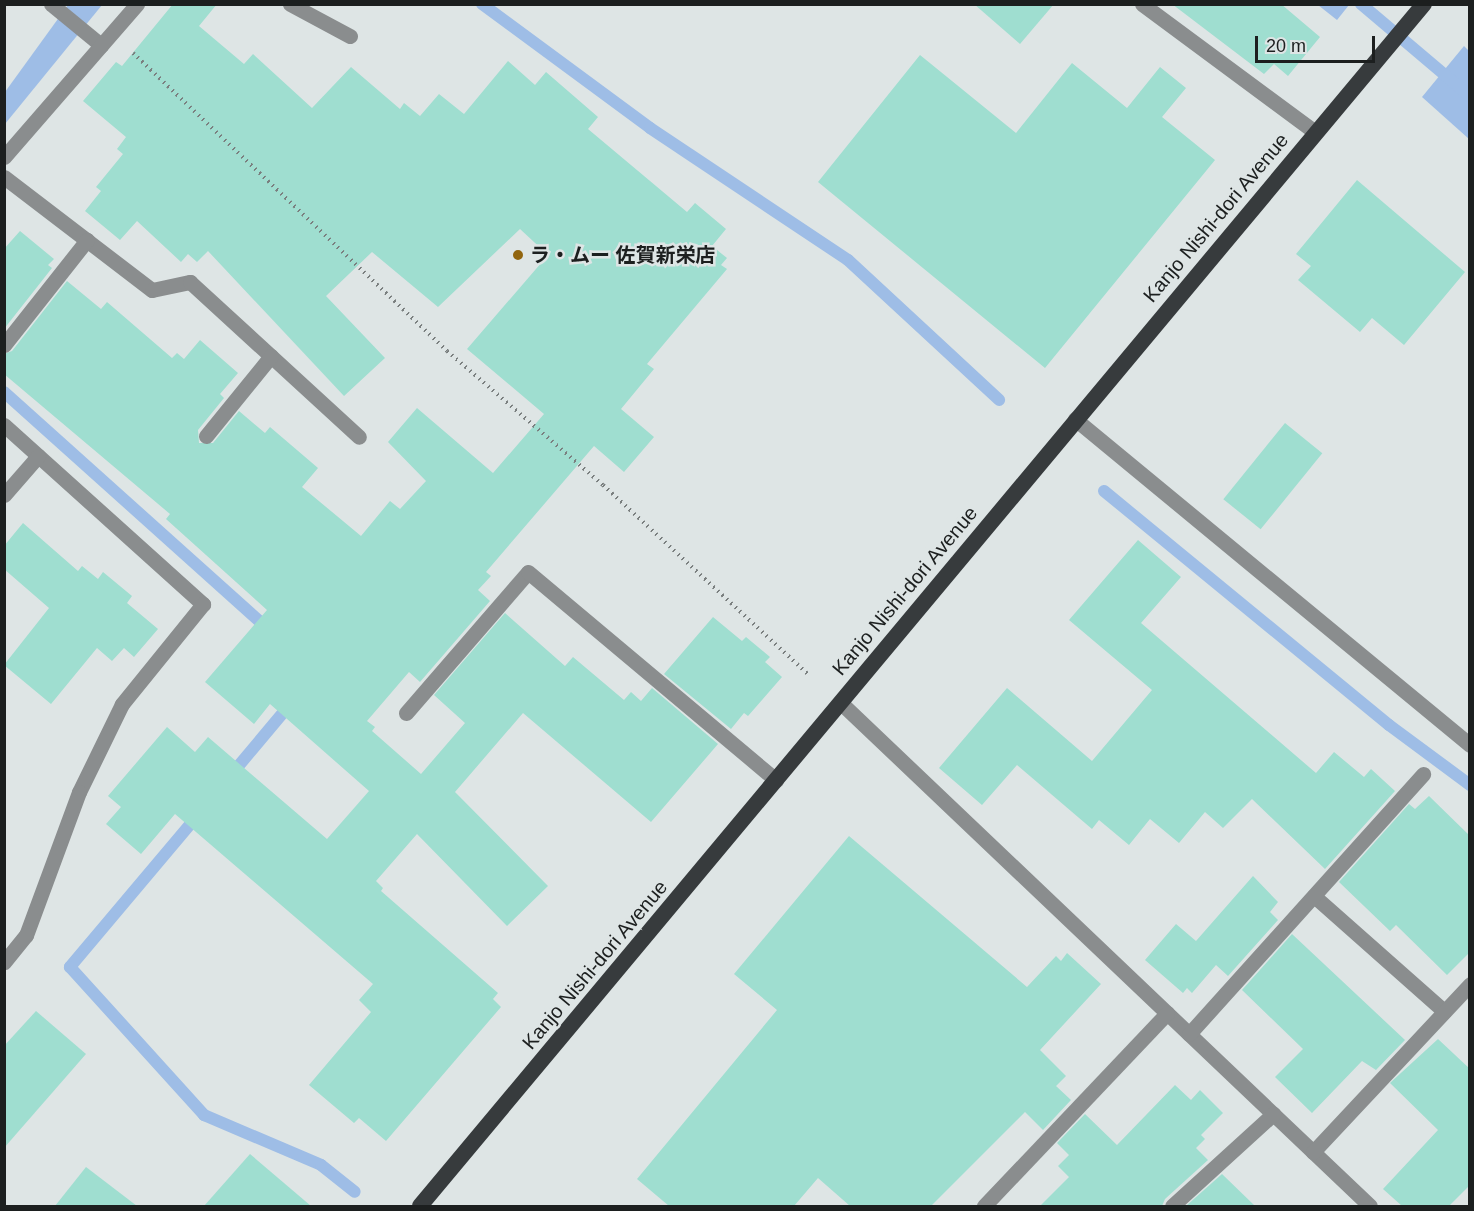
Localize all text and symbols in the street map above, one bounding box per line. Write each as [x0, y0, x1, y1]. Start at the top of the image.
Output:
scale bar [1258, 24, 1378, 62]
text: 20 m [1266, 36, 1306, 56]
street label: Kanjo Nishi-dori Avenue [1138, 128, 1294, 308]
place label: ラ・ムー 佐賀新栄店 [530, 243, 716, 267]
marker: ラ・ムー 佐賀新栄店 [511, 248, 525, 262]
street label: Kanjo Nishi-dori Avenue [827, 501, 983, 681]
street label: Kanjo Nishi-dori Avenue [517, 875, 673, 1055]

